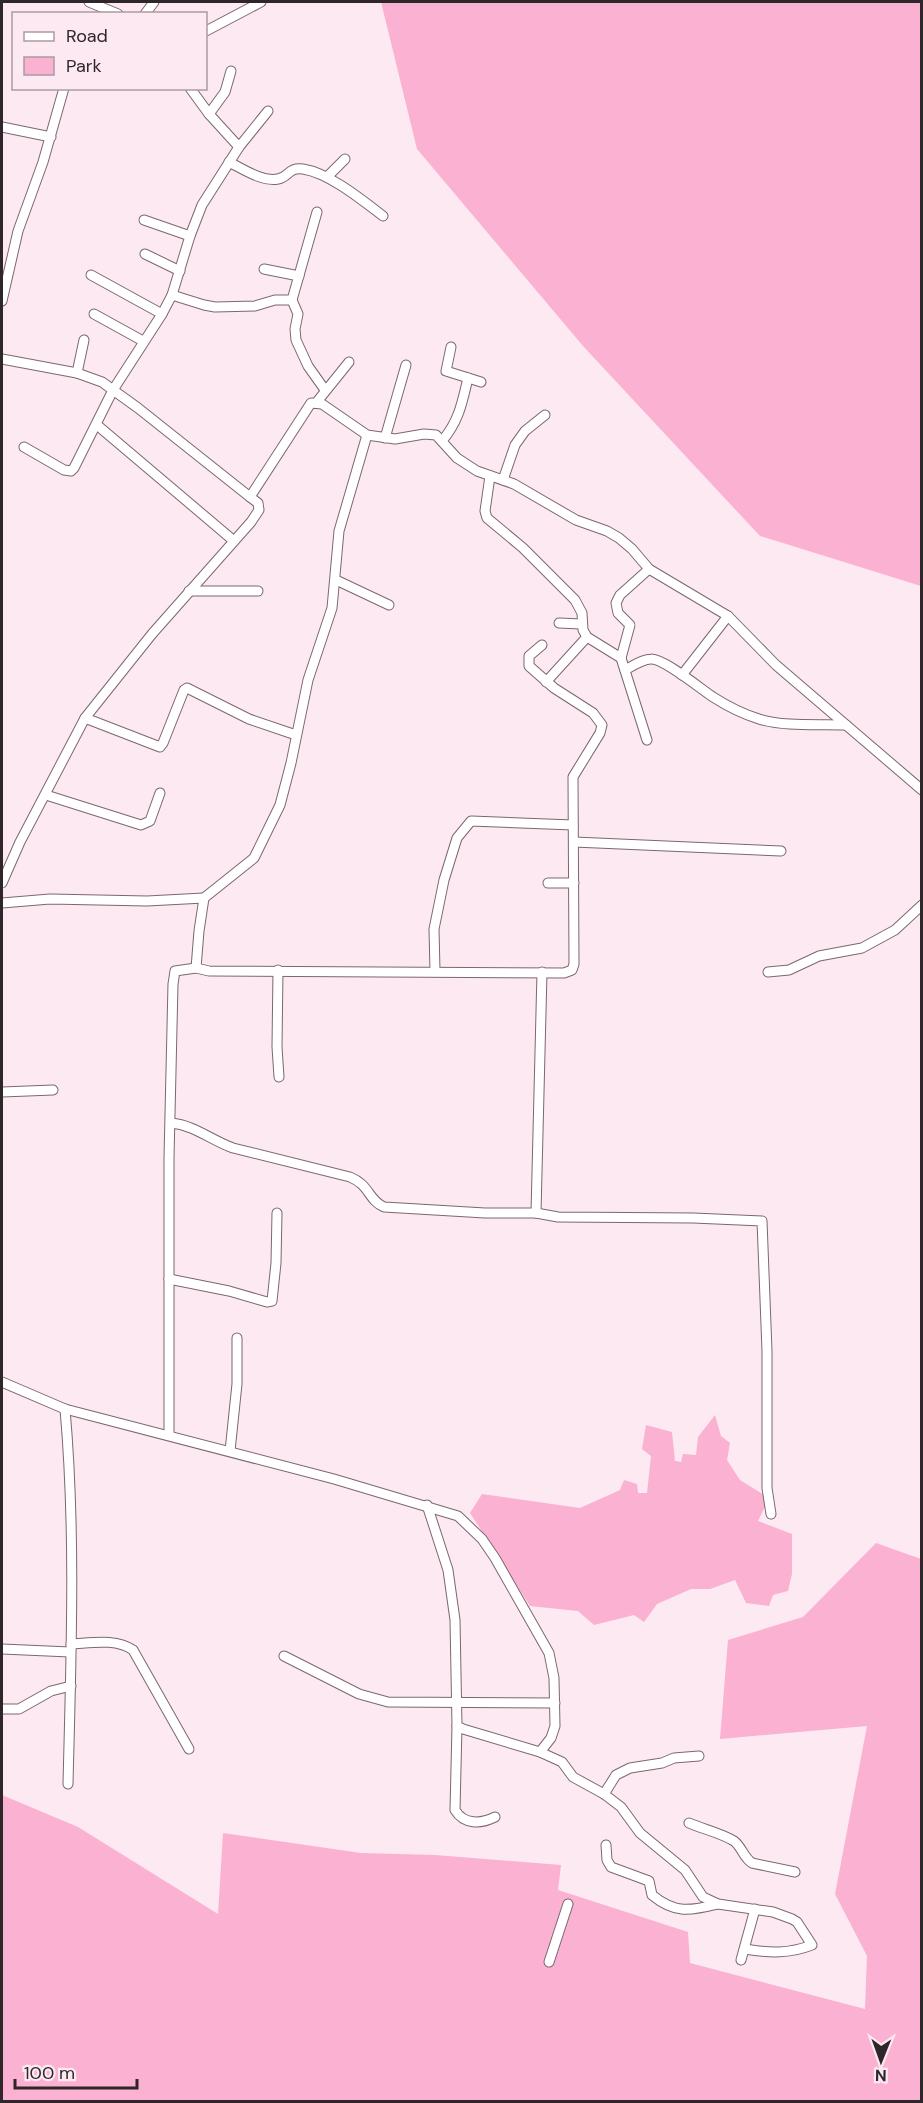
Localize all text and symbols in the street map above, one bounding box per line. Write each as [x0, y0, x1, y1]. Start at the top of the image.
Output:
legend [12, 12, 207, 90]
text: Road [66, 24, 108, 48]
text: Park [66, 54, 102, 78]
north arrow [851, 2031, 911, 2091]
scale bar [15, 2052, 136, 2090]
text: 100 m [24, 2061, 75, 2085]
text: N [875, 2065, 887, 2086]

